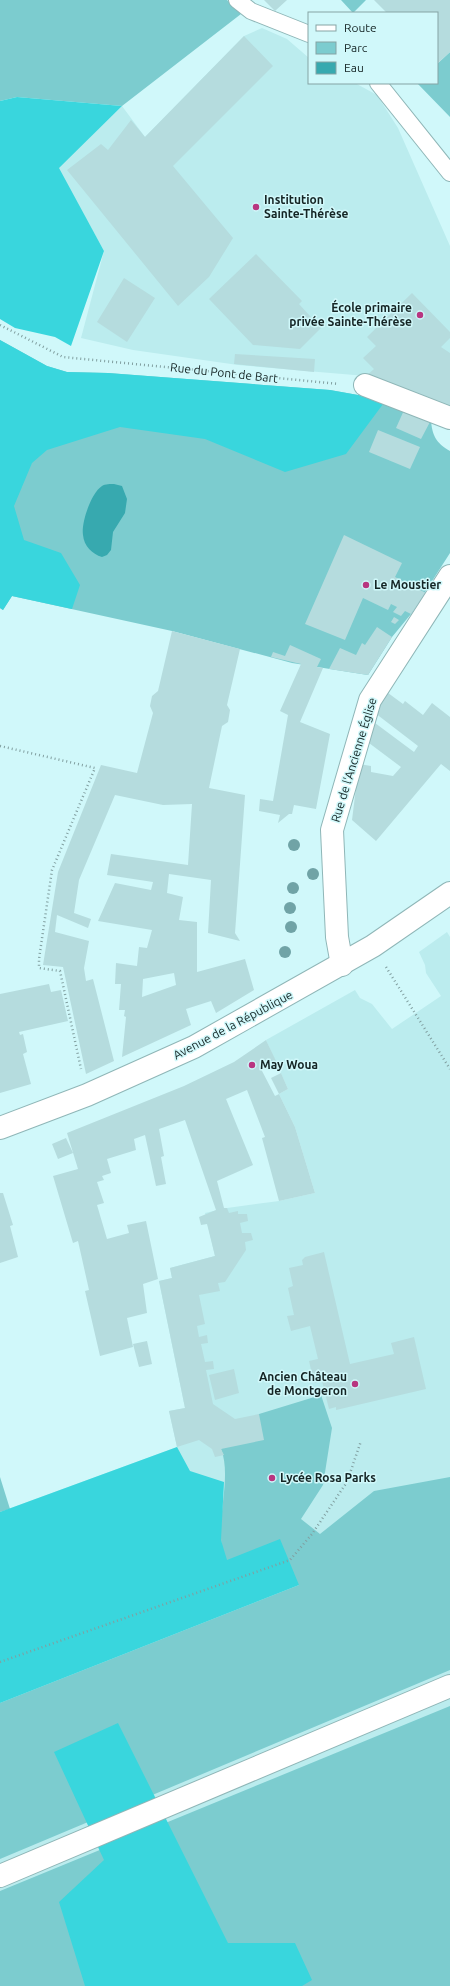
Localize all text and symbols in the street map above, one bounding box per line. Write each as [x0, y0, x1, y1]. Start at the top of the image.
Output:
legend [308, 12, 438, 84]
text: Route [344, 21, 377, 34]
text: Parc [344, 41, 368, 54]
text: Eau [344, 61, 364, 74]
place label: Institution Sainte-Thérèse [264, 193, 349, 220]
marker: Institution Sainte-Thérèse [251, 202, 261, 212]
place label: École primaire privée Sainte-Thérèse [289, 299, 412, 328]
marker: École primaire privée Sainte-Thérèse [415, 310, 425, 320]
street label: Rue du Pont de Bart [170, 360, 279, 385]
place label: Le Moustier [374, 578, 441, 591]
marker: Le Moustier [361, 580, 371, 590]
street label: Rue de l'Ancienne Église [328, 696, 379, 824]
street label: Avenue de la République [171, 988, 295, 1062]
place label: May Woua [260, 1058, 318, 1071]
marker: May Woua [247, 1060, 257, 1070]
place label: Ancien Château de Montgeron [259, 1370, 347, 1397]
marker: Ancien Château de Montgeron [350, 1379, 360, 1389]
place label: Lycée Rosa Parks [280, 1471, 376, 1484]
marker: Lycée Rosa Parks [267, 1473, 277, 1483]

